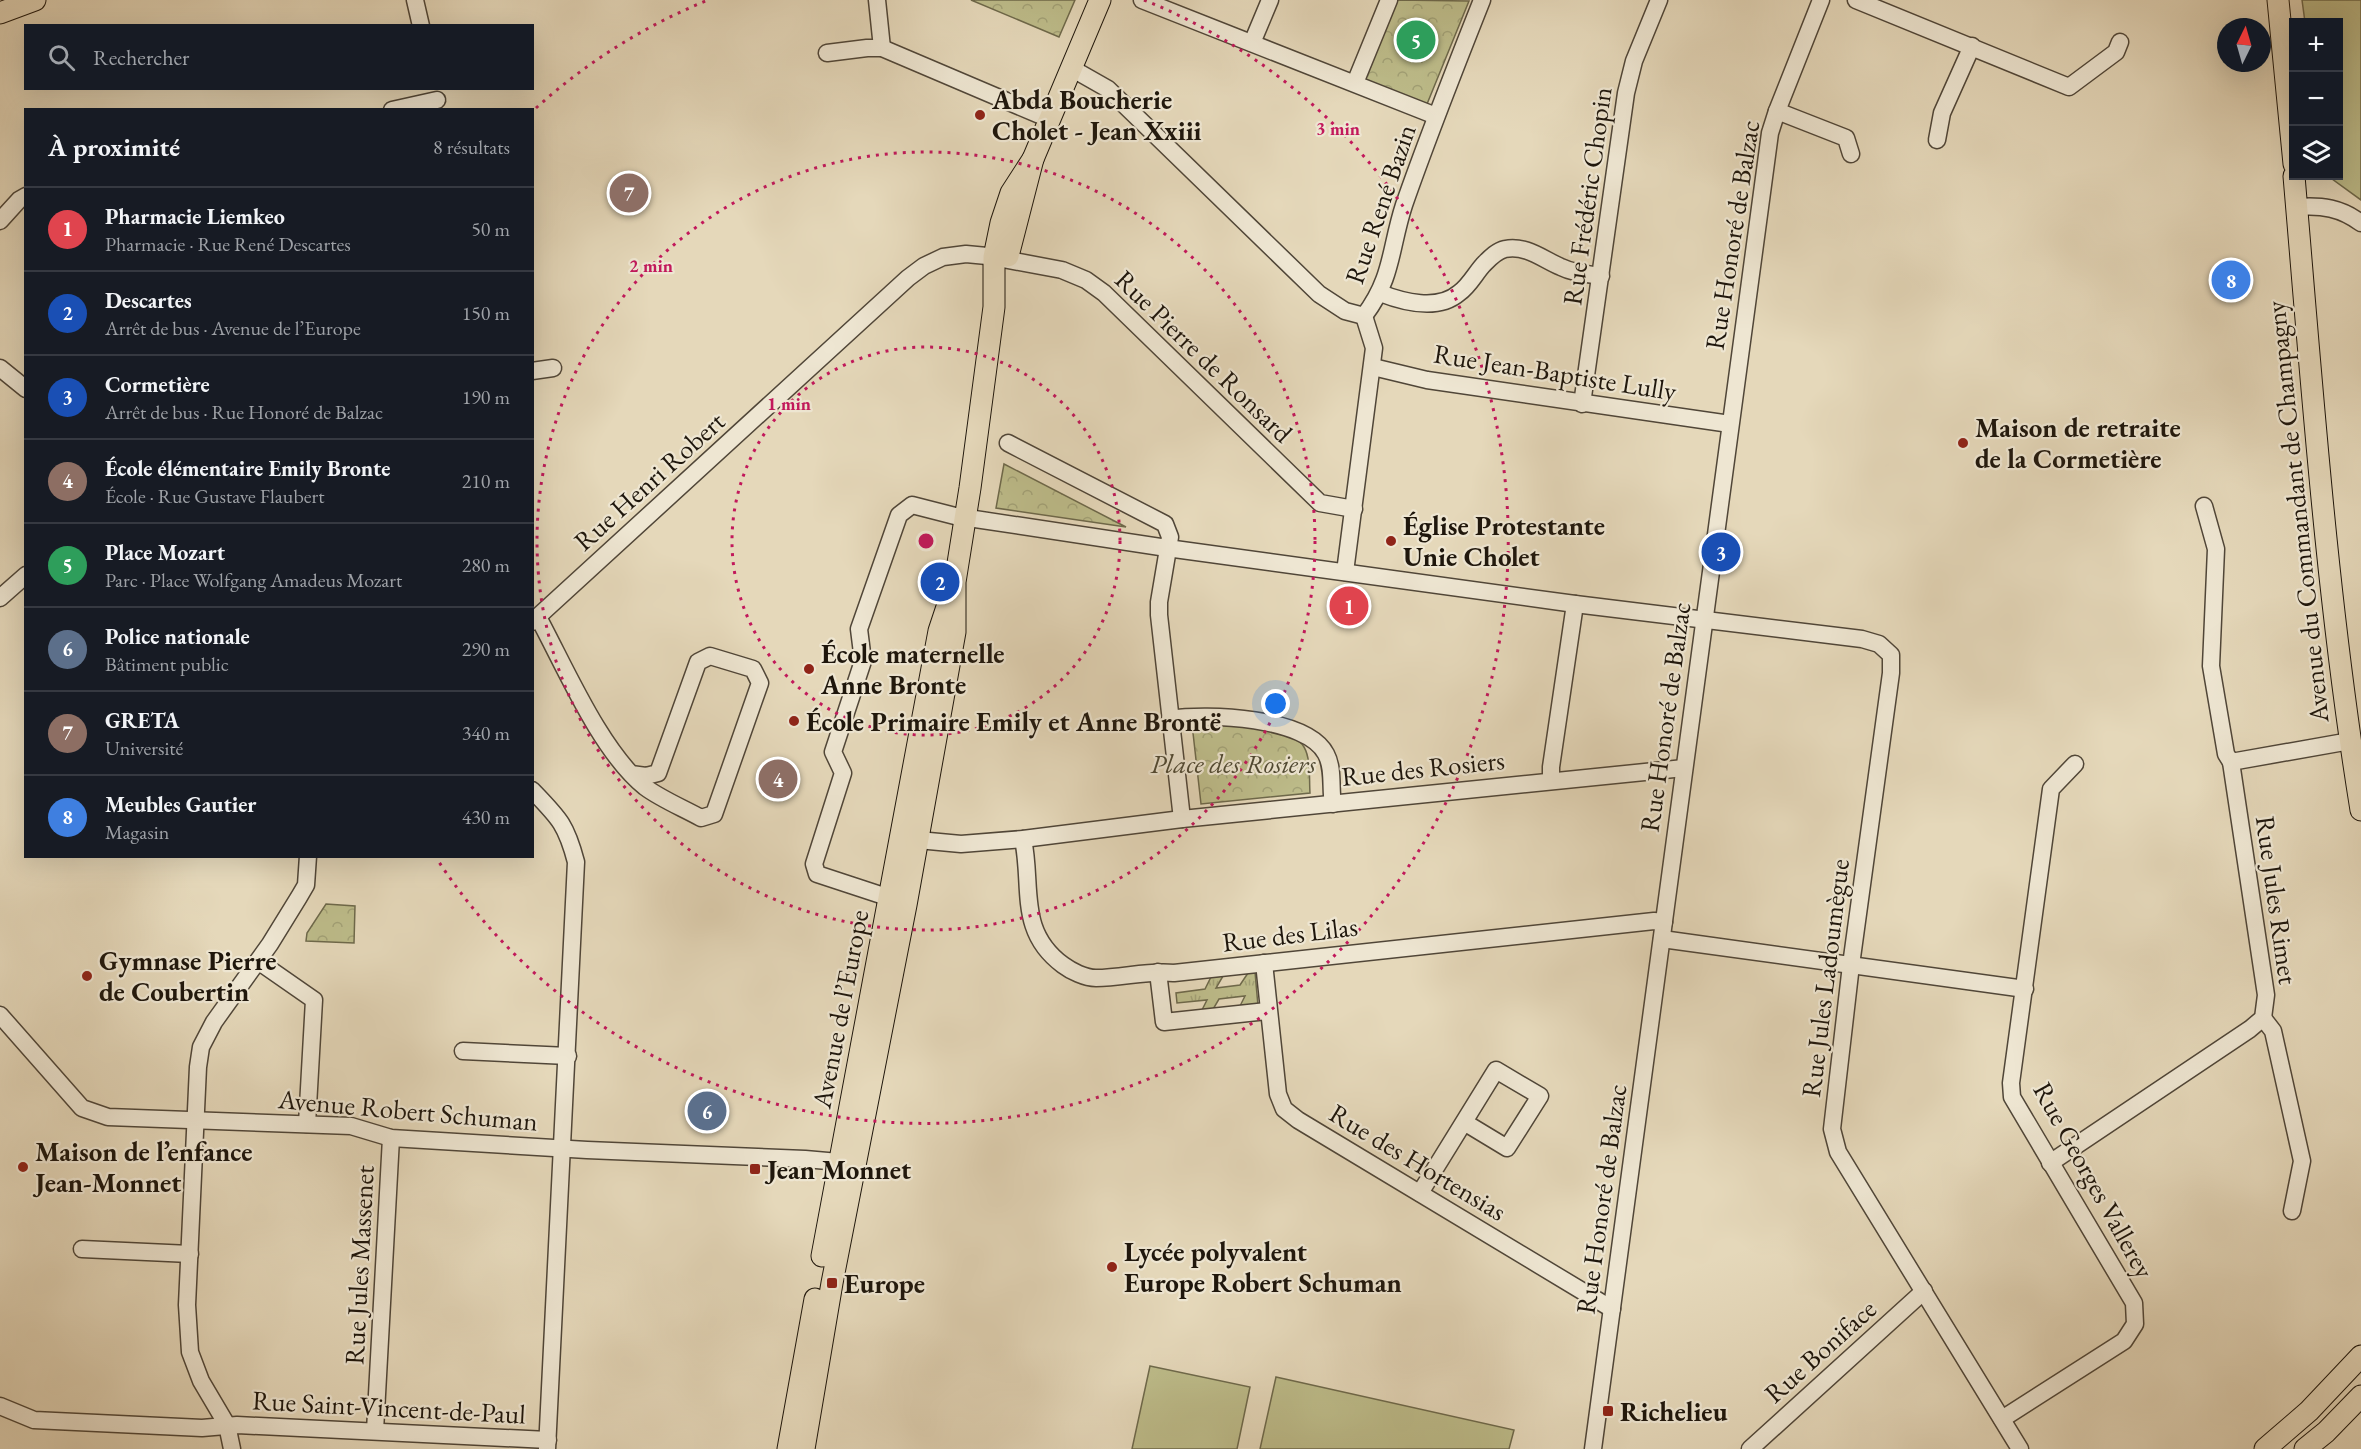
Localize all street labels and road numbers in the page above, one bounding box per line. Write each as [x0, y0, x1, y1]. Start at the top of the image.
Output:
street label: Rue Frédéric Chopin [1554, 85, 1620, 307]
street label: Rue Honoré de Balzac [1697, 118, 1767, 352]
street label: Rue René Bazin [1336, 120, 1424, 288]
street label: Rue Pierre de Ronsard [1108, 262, 1301, 450]
street label: Avenue du Commandant de Champagny [2257, 299, 2337, 726]
street label: Rue Jean-Baptiste Lully [1431, 336, 1679, 408]
street label: Rue Henri Robert [566, 404, 732, 558]
street label: Rue Honoré de Balzac [1632, 600, 1698, 834]
street label: Rue des Rosiers [1340, 742, 1506, 794]
street label: Rue Jules Rimet [2248, 813, 2306, 987]
street label: Rue Jules Ladoumègue [1793, 857, 1857, 1099]
street label: Avenue de l’Europe [803, 907, 876, 1112]
street label: Rue des Lilas [1220, 908, 1360, 960]
street label: Rue Georges Vallerey [2026, 1076, 2163, 1284]
street label: Avenue Robert Schuman [276, 1081, 539, 1139]
street label: Rue Honoré de Balzac [1568, 1082, 1634, 1316]
street label: Rue des Hortensias [1323, 1095, 1513, 1229]
street label: Rue Jules Massenet [336, 1164, 382, 1366]
street label: Rue Boniface [1757, 1291, 1883, 1411]
street label: Rue Saint-Vincent-de-Paul [251, 1382, 527, 1432]

